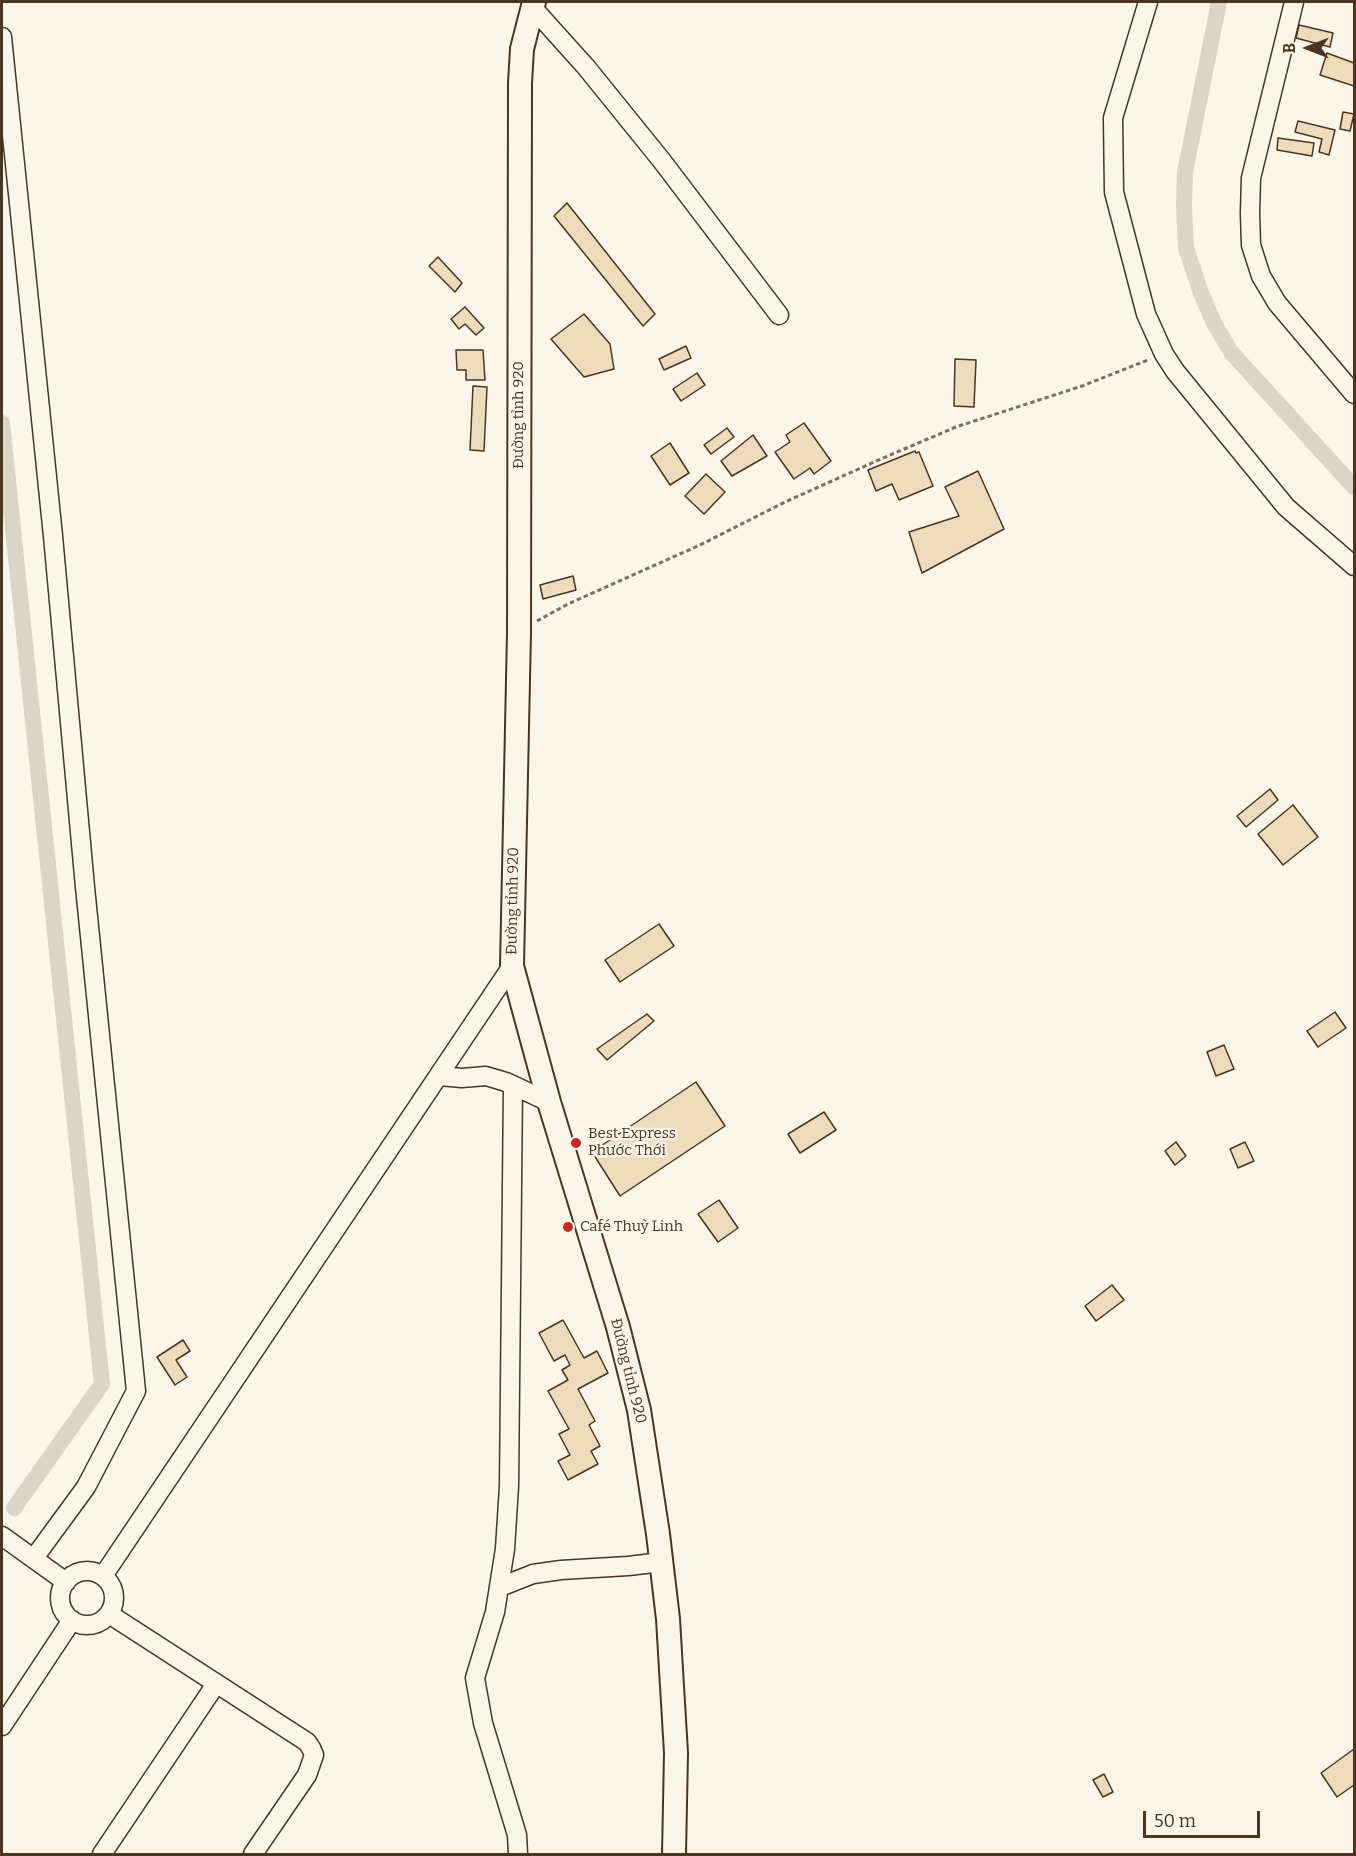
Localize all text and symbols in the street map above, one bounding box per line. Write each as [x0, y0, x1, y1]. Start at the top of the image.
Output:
north arrow [1278, 18, 1338, 78]
text: B [1280, 43, 1299, 53]
street label: Đường tỉnh 920 [510, 361, 528, 469]
street label: Đường tỉnh 920 [503, 847, 523, 955]
place label: Best Express Phước Thới [588, 1125, 676, 1160]
marker: Best Express Phước Thới [569, 1136, 583, 1150]
place label: Café Thuỳ Linh [580, 1218, 683, 1236]
marker: Café Thuỳ Linh [561, 1220, 575, 1234]
street label: Đường tỉnh 920 [606, 1316, 650, 1426]
scale bar [1146, 1799, 1263, 1837]
text: 50 m [1154, 1810, 1196, 1832]

